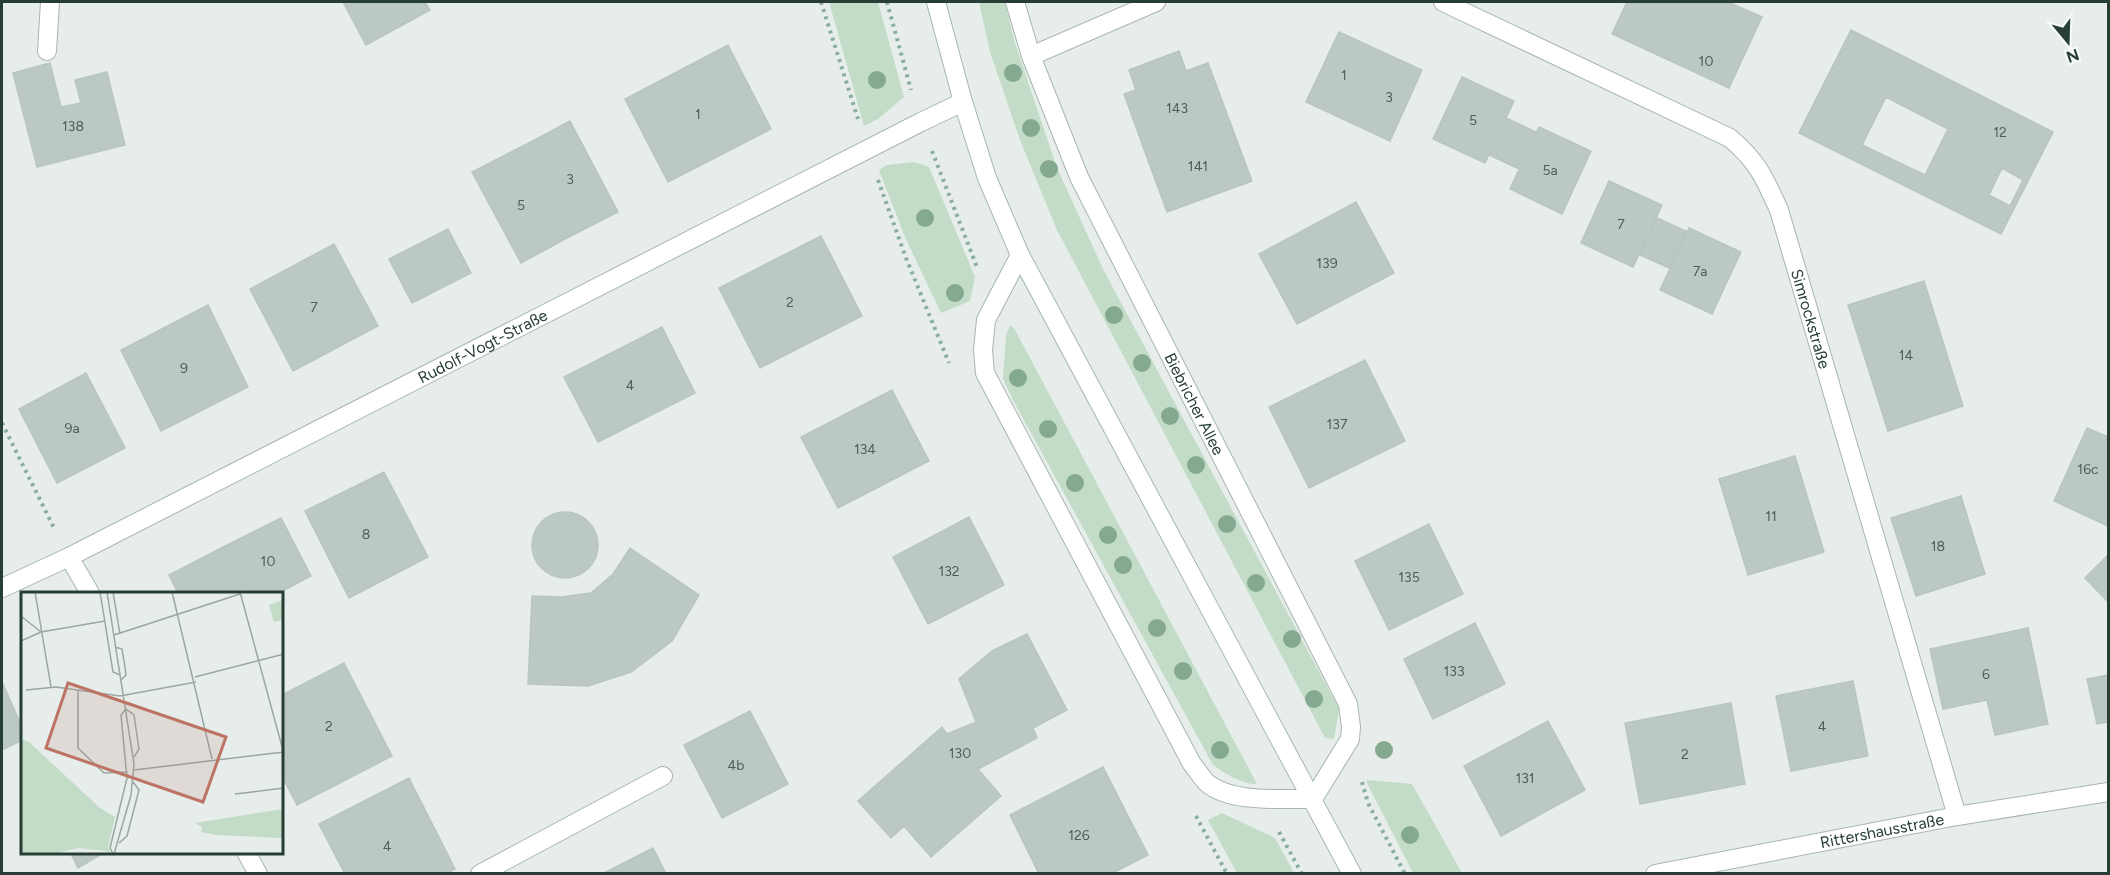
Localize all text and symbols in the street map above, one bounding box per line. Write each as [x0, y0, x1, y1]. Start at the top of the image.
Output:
north arrow [2038, 12, 2098, 72]
text: N [2064, 45, 2082, 67]
house number: 10 [1699, 53, 1713, 70]
house number: 1 [1341, 67, 1347, 84]
house number: 3 [1385, 89, 1393, 106]
house number: 143 [1166, 100, 1188, 117]
house number: 1 [695, 106, 701, 123]
house number: 5 [1469, 112, 1477, 129]
house number: 138 [62, 118, 84, 135]
house number: 12 [1993, 124, 2007, 141]
house number: 141 [1188, 158, 1208, 175]
house number: 5a [1542, 162, 1558, 179]
house number: 3 [566, 171, 574, 188]
house number: 5 [517, 197, 525, 214]
house number: 7 [1617, 216, 1625, 233]
house number: 139 [1316, 255, 1338, 272]
house number: 7a [1693, 263, 1707, 280]
street label: Simrockstraße [1787, 267, 1835, 371]
house number: 2 [786, 294, 794, 311]
house number: 7 [310, 299, 318, 316]
street label: Rudolf-Vogt-Straße [414, 305, 551, 387]
house number: 14 [1899, 347, 1914, 364]
street label: Biebricher Allee [1161, 350, 1229, 458]
house number: 9 [180, 360, 188, 377]
house number: 4 [626, 377, 635, 394]
house number: 137 [1327, 416, 1348, 433]
house number: 9a [64, 420, 80, 437]
house number: 134 [854, 441, 876, 458]
house number: 16c [2077, 461, 2099, 478]
house number: 11 [1765, 508, 1777, 525]
house number: 8 [362, 526, 370, 543]
house number: 18 [1931, 538, 1945, 555]
house number: 10 [261, 553, 275, 570]
house number: 132 [938, 563, 960, 580]
house number: 135 [1398, 569, 1420, 586]
inset map [21, 592, 284, 854]
house number: 133 [1443, 663, 1465, 680]
house number: 6 [1982, 666, 1990, 683]
house number: 2 [325, 718, 333, 735]
house number: 4 [1818, 718, 1827, 735]
house number: 130 [949, 745, 971, 762]
house number: 2 [1681, 746, 1689, 763]
house number: 4b [728, 757, 744, 774]
house number: 131 [1515, 770, 1535, 787]
street label: Rittershausstraße [1818, 809, 1946, 852]
house number: 126 [1068, 827, 1090, 844]
house number: 4 [383, 838, 392, 855]

